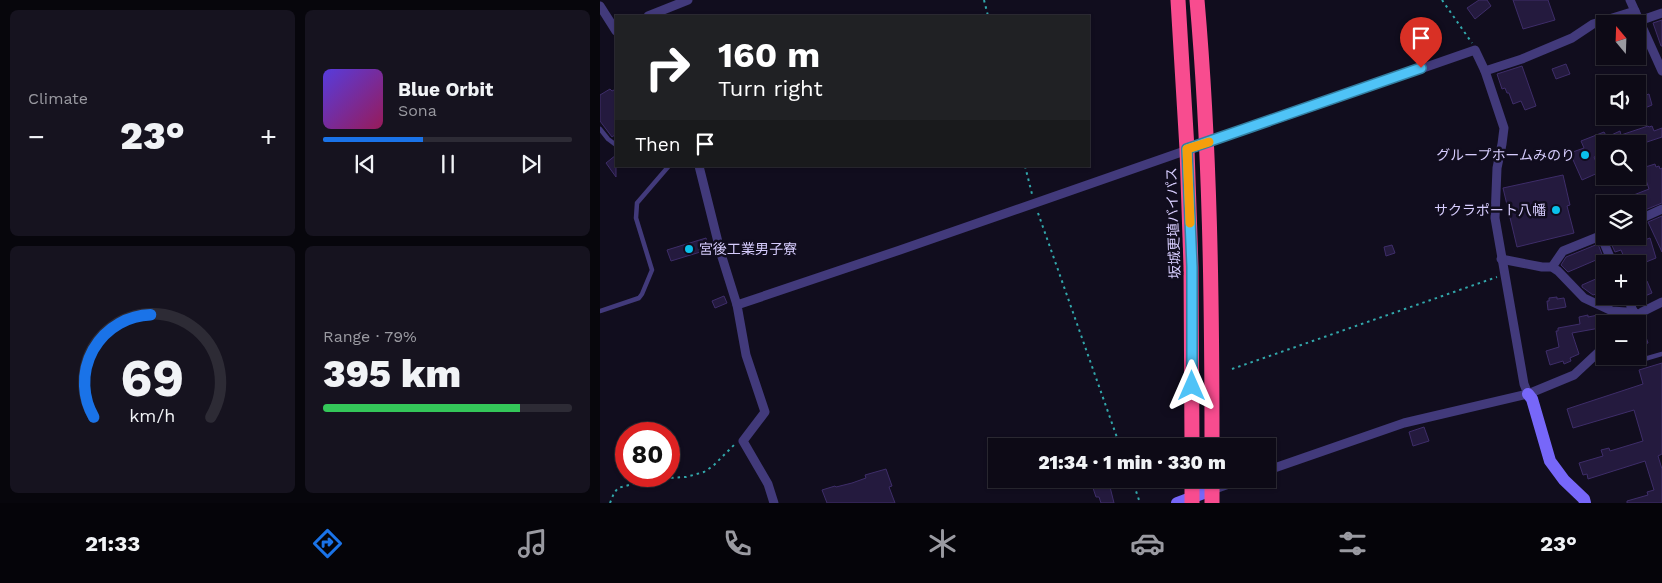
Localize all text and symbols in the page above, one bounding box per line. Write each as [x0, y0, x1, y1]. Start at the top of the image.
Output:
north arrow [1596, 15, 1646, 65]
map controls [1596, 15, 1646, 365]
pin [1400, 17, 1442, 68]
icon: arrive [1407, 24, 1435, 52]
text: 160 m [718, 34, 820, 76]
icon: right [635, 35, 700, 100]
button: sound [1596, 75, 1646, 125]
text: Turn right [718, 76, 823, 101]
text: Blue Orbit [398, 78, 493, 101]
text: Climate [28, 89, 88, 108]
text: Sona [398, 101, 437, 120]
text: 23° [120, 114, 185, 158]
text: − [28, 120, 45, 153]
text: + [260, 120, 277, 153]
icon: arrive [691, 130, 719, 158]
text: Then [635, 133, 681, 156]
button: search [1596, 135, 1646, 185]
place label: グループホームみのり [1436, 147, 1575, 163]
marker: グループホームみのり [1579, 149, 1591, 161]
icon: previous [351, 150, 379, 178]
icon: pause [434, 150, 462, 178]
icon: next [517, 150, 545, 178]
street label: 坂城更埴バイパス [1163, 167, 1183, 279]
button: layers [1596, 195, 1646, 245]
place label: サクラポート八幡 [1434, 202, 1546, 218]
marker: サクラポート八幡 [1550, 204, 1562, 216]
place label: 宮後工業男子寮 [699, 241, 797, 257]
marker: 宮後工業男子寮 [683, 243, 695, 255]
button: + [1596, 255, 1646, 305]
button: − [1596, 315, 1646, 365]
text: Range · 79% [323, 327, 417, 346]
text: 69 [120, 348, 185, 409]
text: 395 km [323, 352, 461, 396]
position arrow [1165, 359, 1217, 411]
text: km/h [129, 405, 176, 426]
speed limit sign: 80 [615, 422, 680, 487]
text: 21:34 · 1 min · 330 m [1038, 451, 1226, 474]
icon: directions [310, 526, 345, 561]
icon: music [515, 526, 550, 561]
icon: phone [720, 526, 755, 561]
icon: climate [925, 526, 960, 561]
icon: car [1130, 526, 1165, 561]
icon: filters [1335, 526, 1370, 561]
text: 21:33 [85, 531, 140, 556]
text: 23° [1540, 531, 1577, 556]

